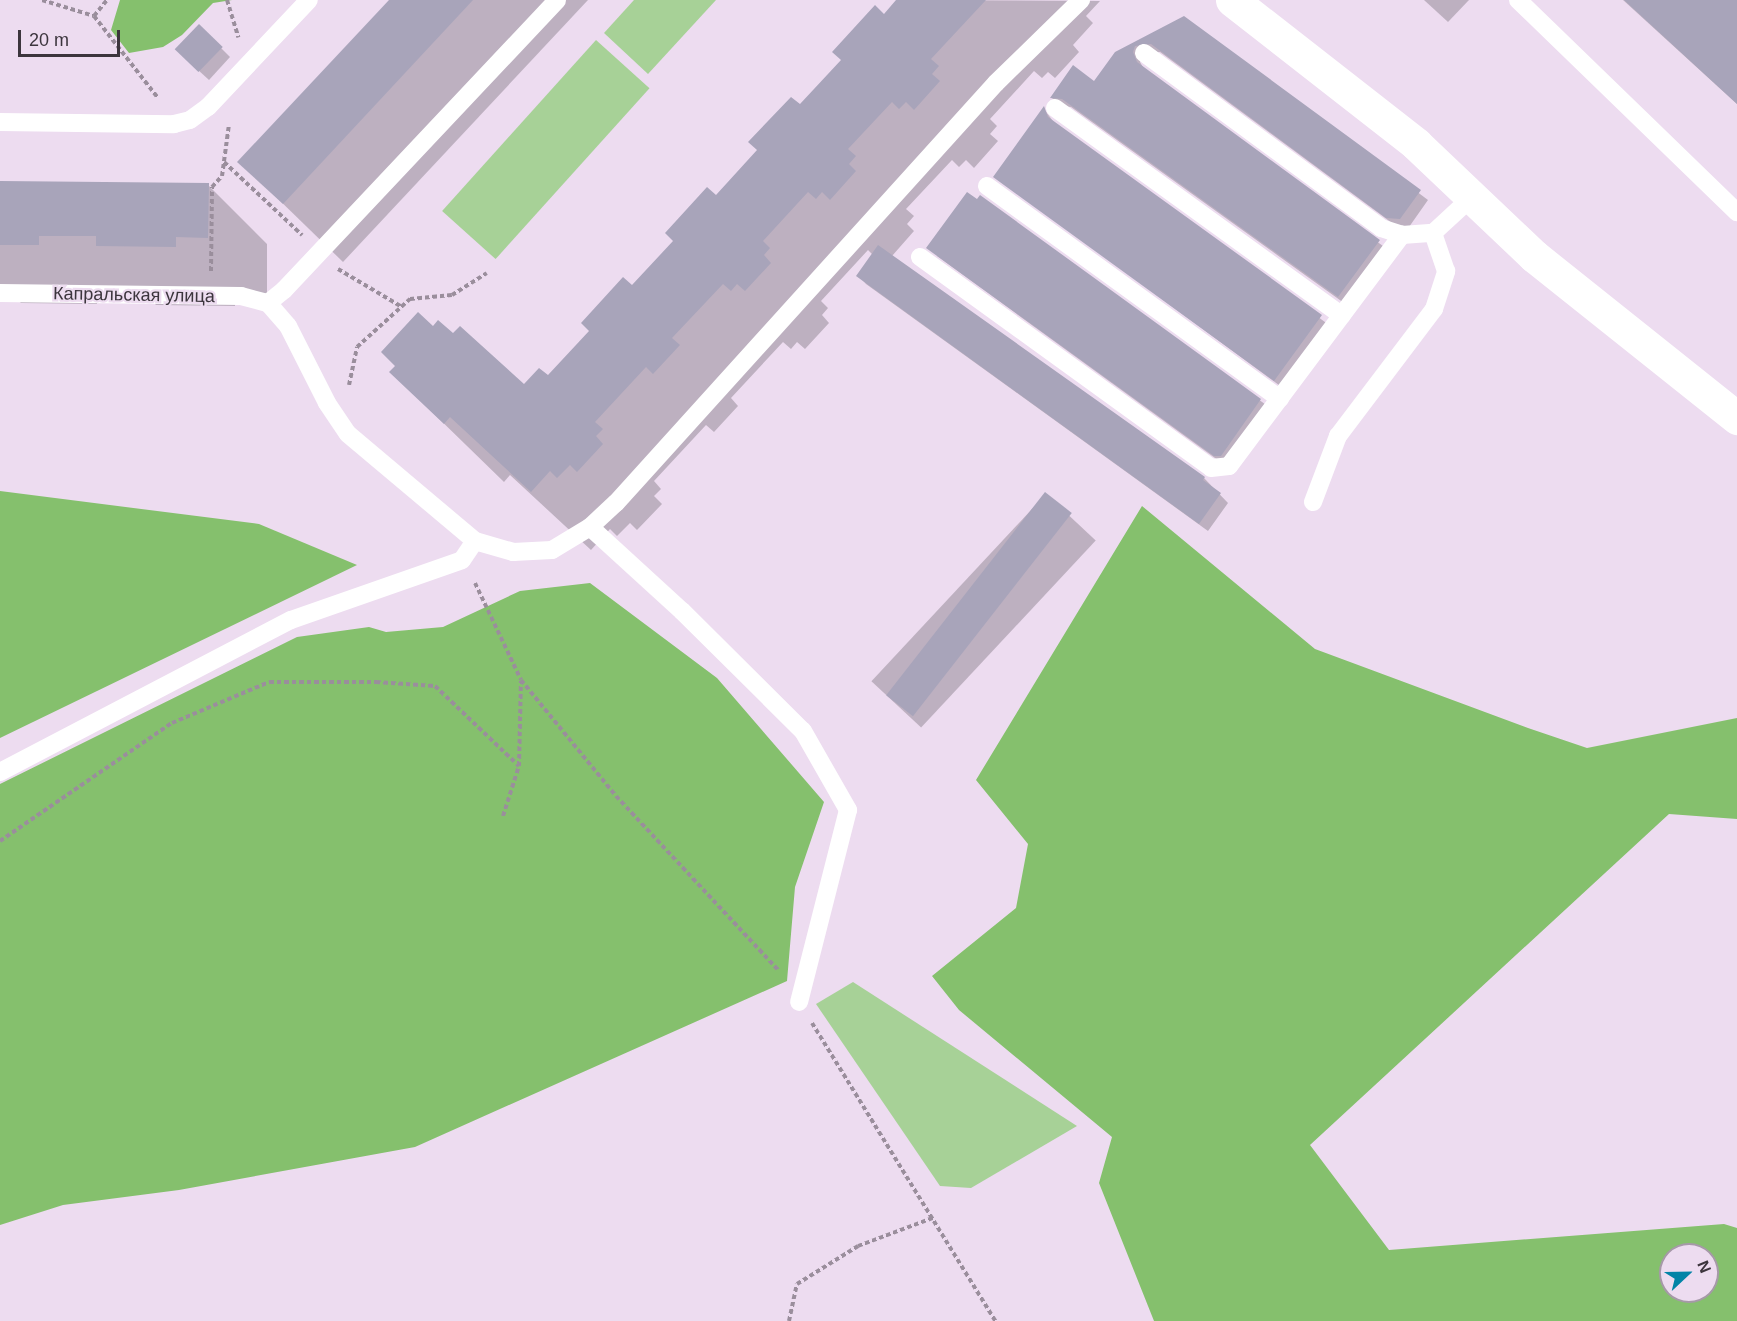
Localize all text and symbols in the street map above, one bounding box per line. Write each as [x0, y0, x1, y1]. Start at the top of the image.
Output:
scale bar [21, 18, 123, 56]
text: 20 m [29, 30, 69, 50]
street label: Капральская улица [53, 283, 215, 307]
north arrow [1659, 1243, 1719, 1303]
text: N [1694, 1258, 1714, 1275]

